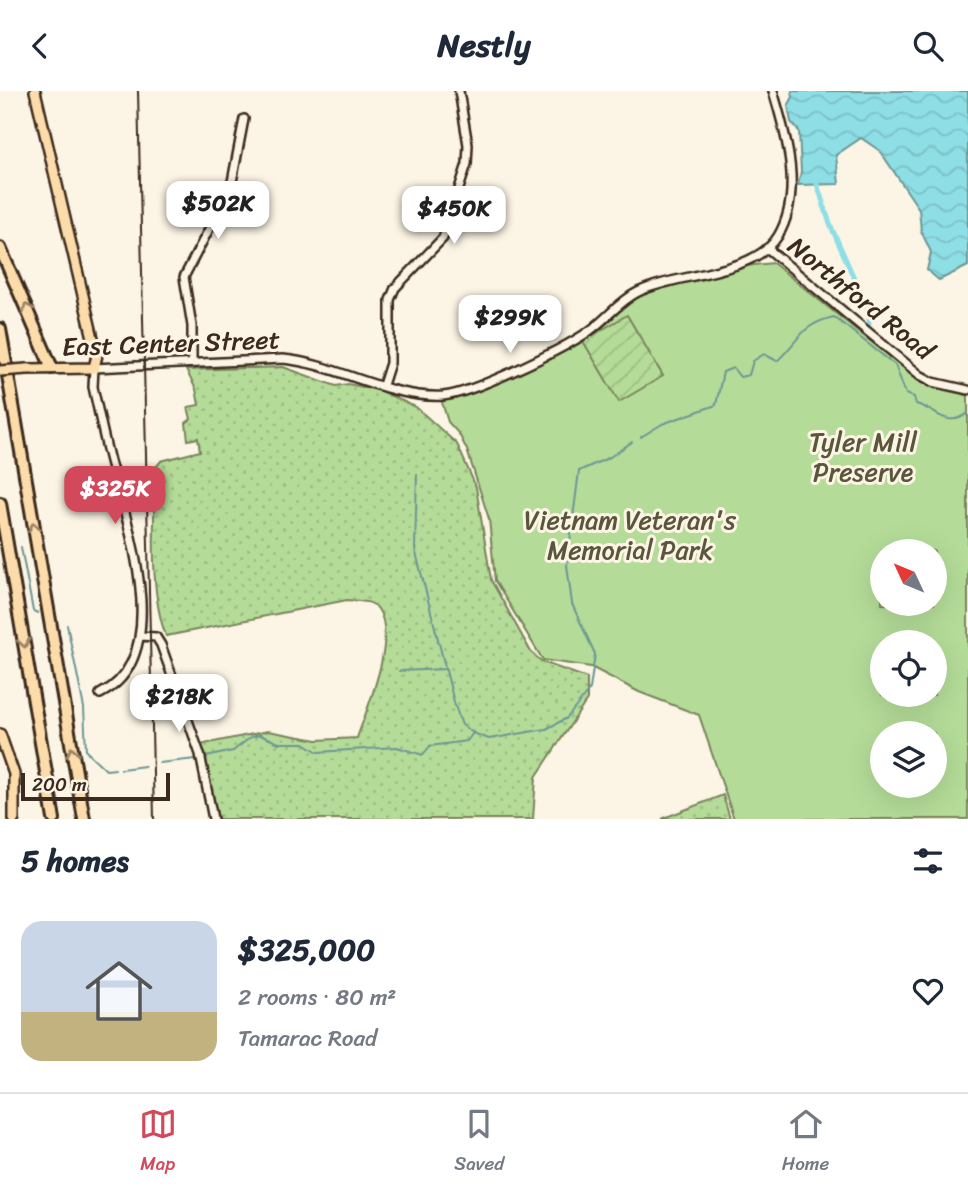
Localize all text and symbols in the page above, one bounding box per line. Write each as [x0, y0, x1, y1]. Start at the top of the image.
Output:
text: Nestly [437, 17, 531, 74]
icon: back [21, 27, 59, 65]
icon: search [909, 27, 947, 65]
pin: $502K [169, 181, 267, 241]
text: $502K [182, 183, 254, 224]
pin: $450K [405, 187, 503, 246]
text: $450K [418, 188, 490, 229]
street label: Northford Road [777, 224, 946, 373]
pin: $299K [461, 295, 559, 355]
text: $299K [475, 297, 545, 338]
one-way arrow [21, 303, 35, 315]
street label: East Center Street [61, 316, 281, 370]
park label: Tyler Mill Preserve [809, 419, 918, 495]
pin: $325K [66, 467, 164, 526]
text: $325K [80, 468, 150, 509]
park label: Vietnam Veteran's Memorial Park [524, 497, 737, 573]
one-way arrow [27, 522, 42, 533]
north arrow [870, 539, 947, 616]
map controls [870, 539, 947, 798]
button: locate [870, 630, 947, 707]
one-way arrow [16, 637, 31, 649]
pin: $218K [130, 675, 228, 734]
text: $218K [146, 676, 212, 717]
button: layers [870, 721, 947, 798]
one-way arrow [66, 746, 81, 758]
text: 200 m [32, 768, 87, 801]
scale bar [21, 770, 170, 802]
text: 5 homes [21, 834, 129, 888]
icon: filters [909, 842, 947, 880]
text: $325,000 [238, 923, 375, 977]
icon: home [77, 949, 161, 1033]
icon: heart [909, 972, 947, 1010]
text: 2 rooms · 80 m² [238, 977, 396, 1018]
text: Tamarac Road [238, 1018, 377, 1059]
tab: Map [139, 1105, 177, 1180]
tab: Saved [454, 1105, 504, 1180]
tab: Home [782, 1105, 829, 1180]

